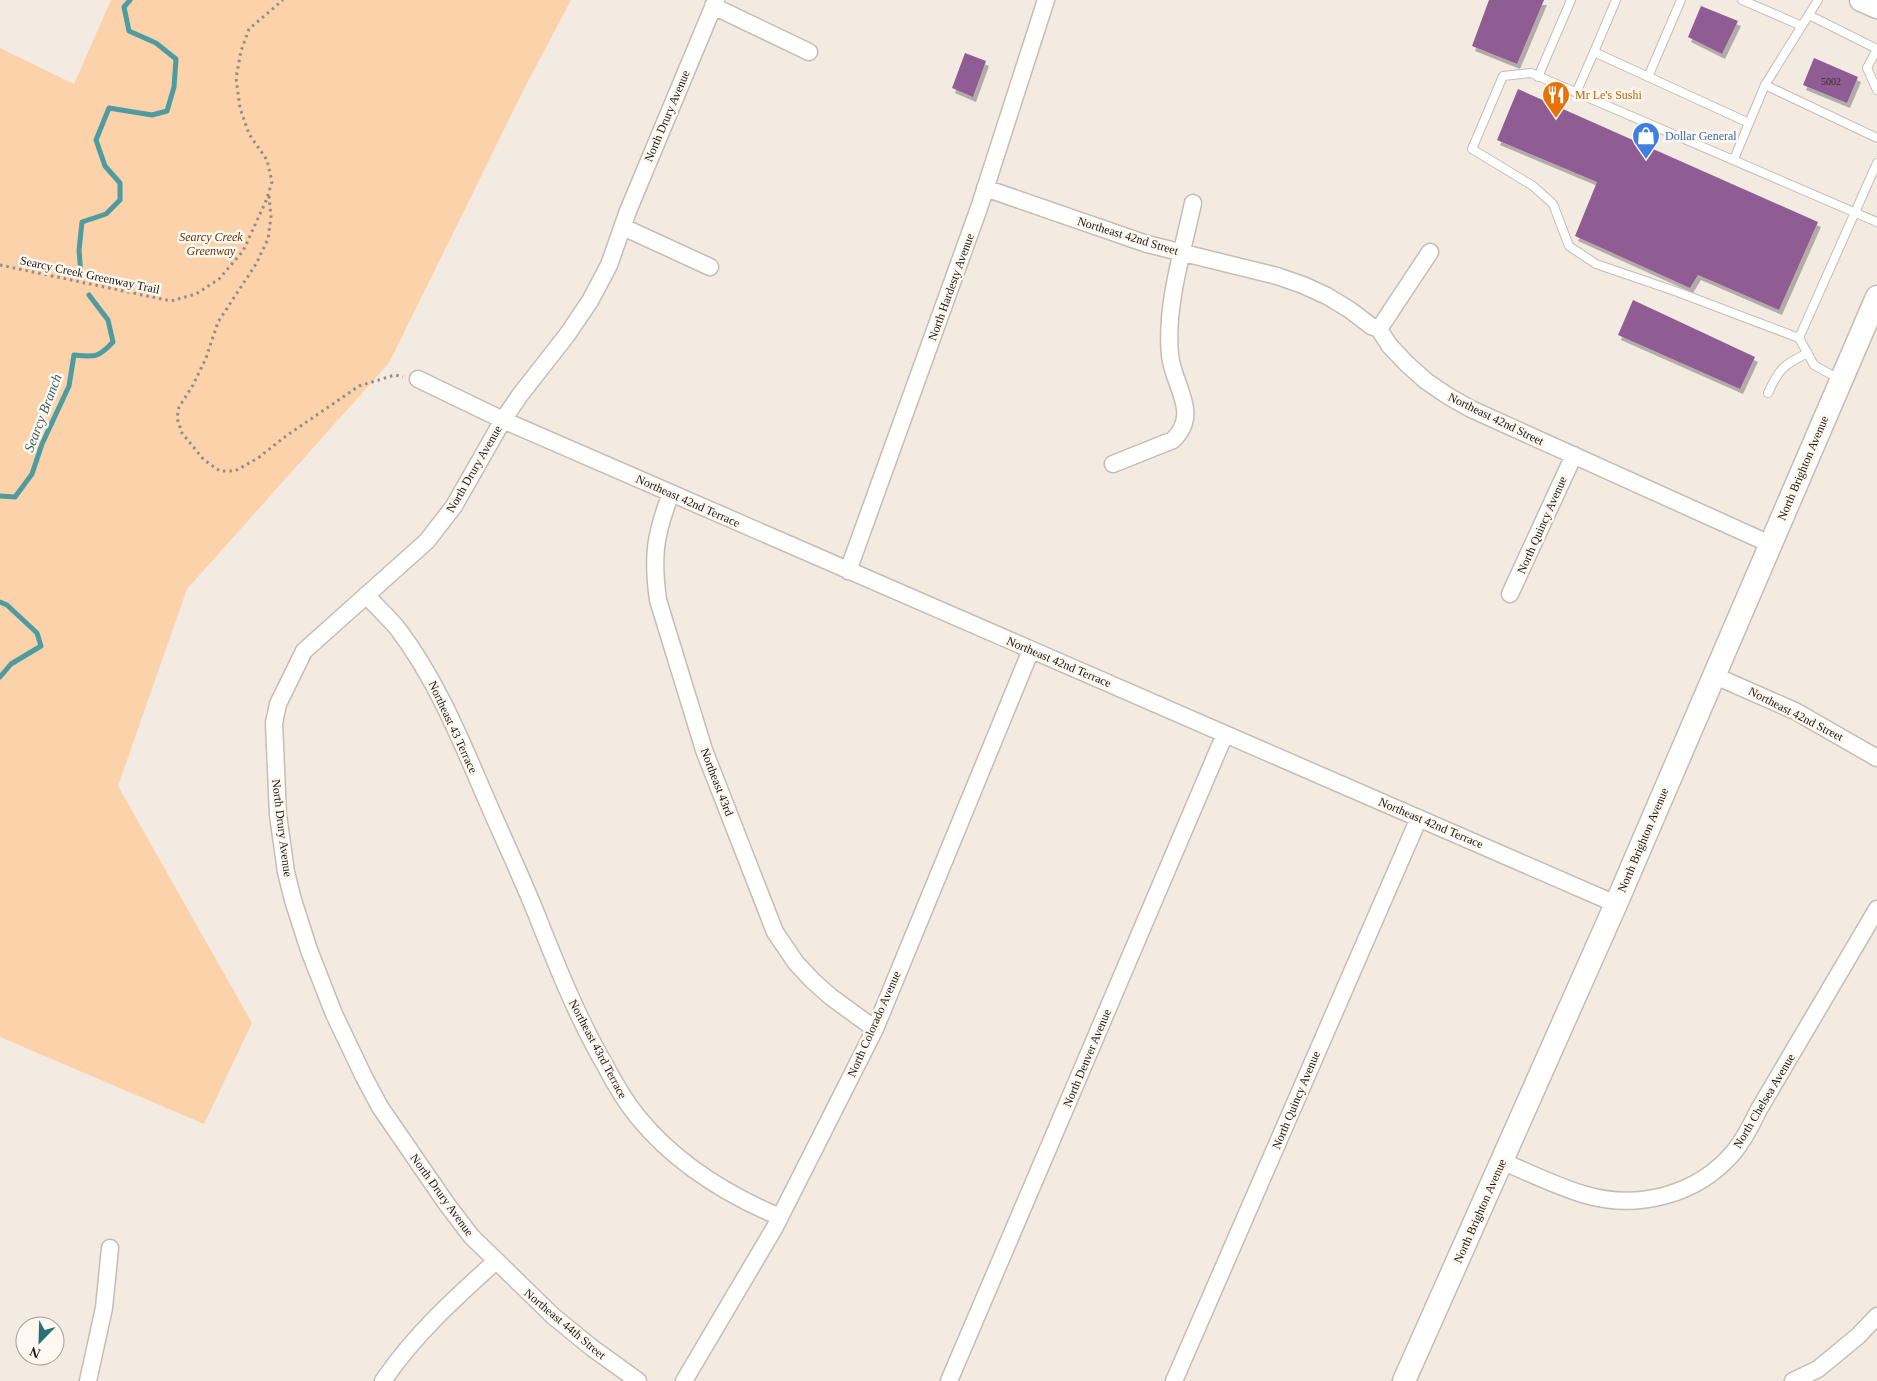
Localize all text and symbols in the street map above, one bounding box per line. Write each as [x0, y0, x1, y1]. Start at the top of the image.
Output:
street label: North Drury Avenue [641, 68, 693, 164]
house number: 5002 [1821, 76, 1841, 87]
restaurant icon: Mr Le's Sushi [1541, 80, 1571, 119]
place label: Mr Le's Sushi [1575, 88, 1642, 102]
shop icon: Dollar General [1631, 121, 1661, 160]
place label: Dollar General [1665, 129, 1737, 143]
street label: Northeast 42nd Street [1076, 214, 1181, 258]
park label: Searcy Creek Greenway [179, 230, 243, 258]
street label: North Hardesty Avenue [925, 231, 977, 343]
street label: Searcy Creek Greenway Trail [19, 253, 162, 297]
water label: Searcy Branch [21, 372, 65, 454]
street label: Northeast 42nd Street [1446, 390, 1547, 449]
street label: North Brighton Avenue [1775, 414, 1831, 522]
street label: North Drury Avenue [443, 423, 505, 515]
street label: Northeast 42nd Terrace [634, 472, 742, 530]
street label: North Quincy Avenue [1514, 474, 1570, 576]
street label: Northeast 42nd Terrace [1005, 634, 1113, 690]
street label: Northeast 43 Terrace [425, 679, 481, 775]
street label: Northeast 42nd Street [1746, 684, 1846, 744]
street label: Northeast 43rd [698, 746, 736, 818]
street label: North Drury Avenue [269, 778, 295, 878]
street label: North Brighton Avenue [1615, 786, 1671, 894]
street label: Northeast 42nd Terrace [1377, 795, 1485, 851]
street label: North Colorado Avenue [844, 969, 904, 1079]
street label: Northeast 43rd Terrace [566, 997, 630, 1101]
street label: North Denver Avenue [1060, 1007, 1114, 1109]
street label: North Quincy Avenue [1269, 1049, 1323, 1151]
street label: North Chelsea Avenue [1730, 1051, 1798, 1151]
street label: North Drury Avenue [407, 1151, 477, 1239]
street label: North Brighton Avenue [1451, 1157, 1509, 1265]
street label: Northeast 44th Street [521, 1286, 609, 1363]
north arrow [15, 1316, 65, 1366]
text: N [28, 1344, 43, 1361]

